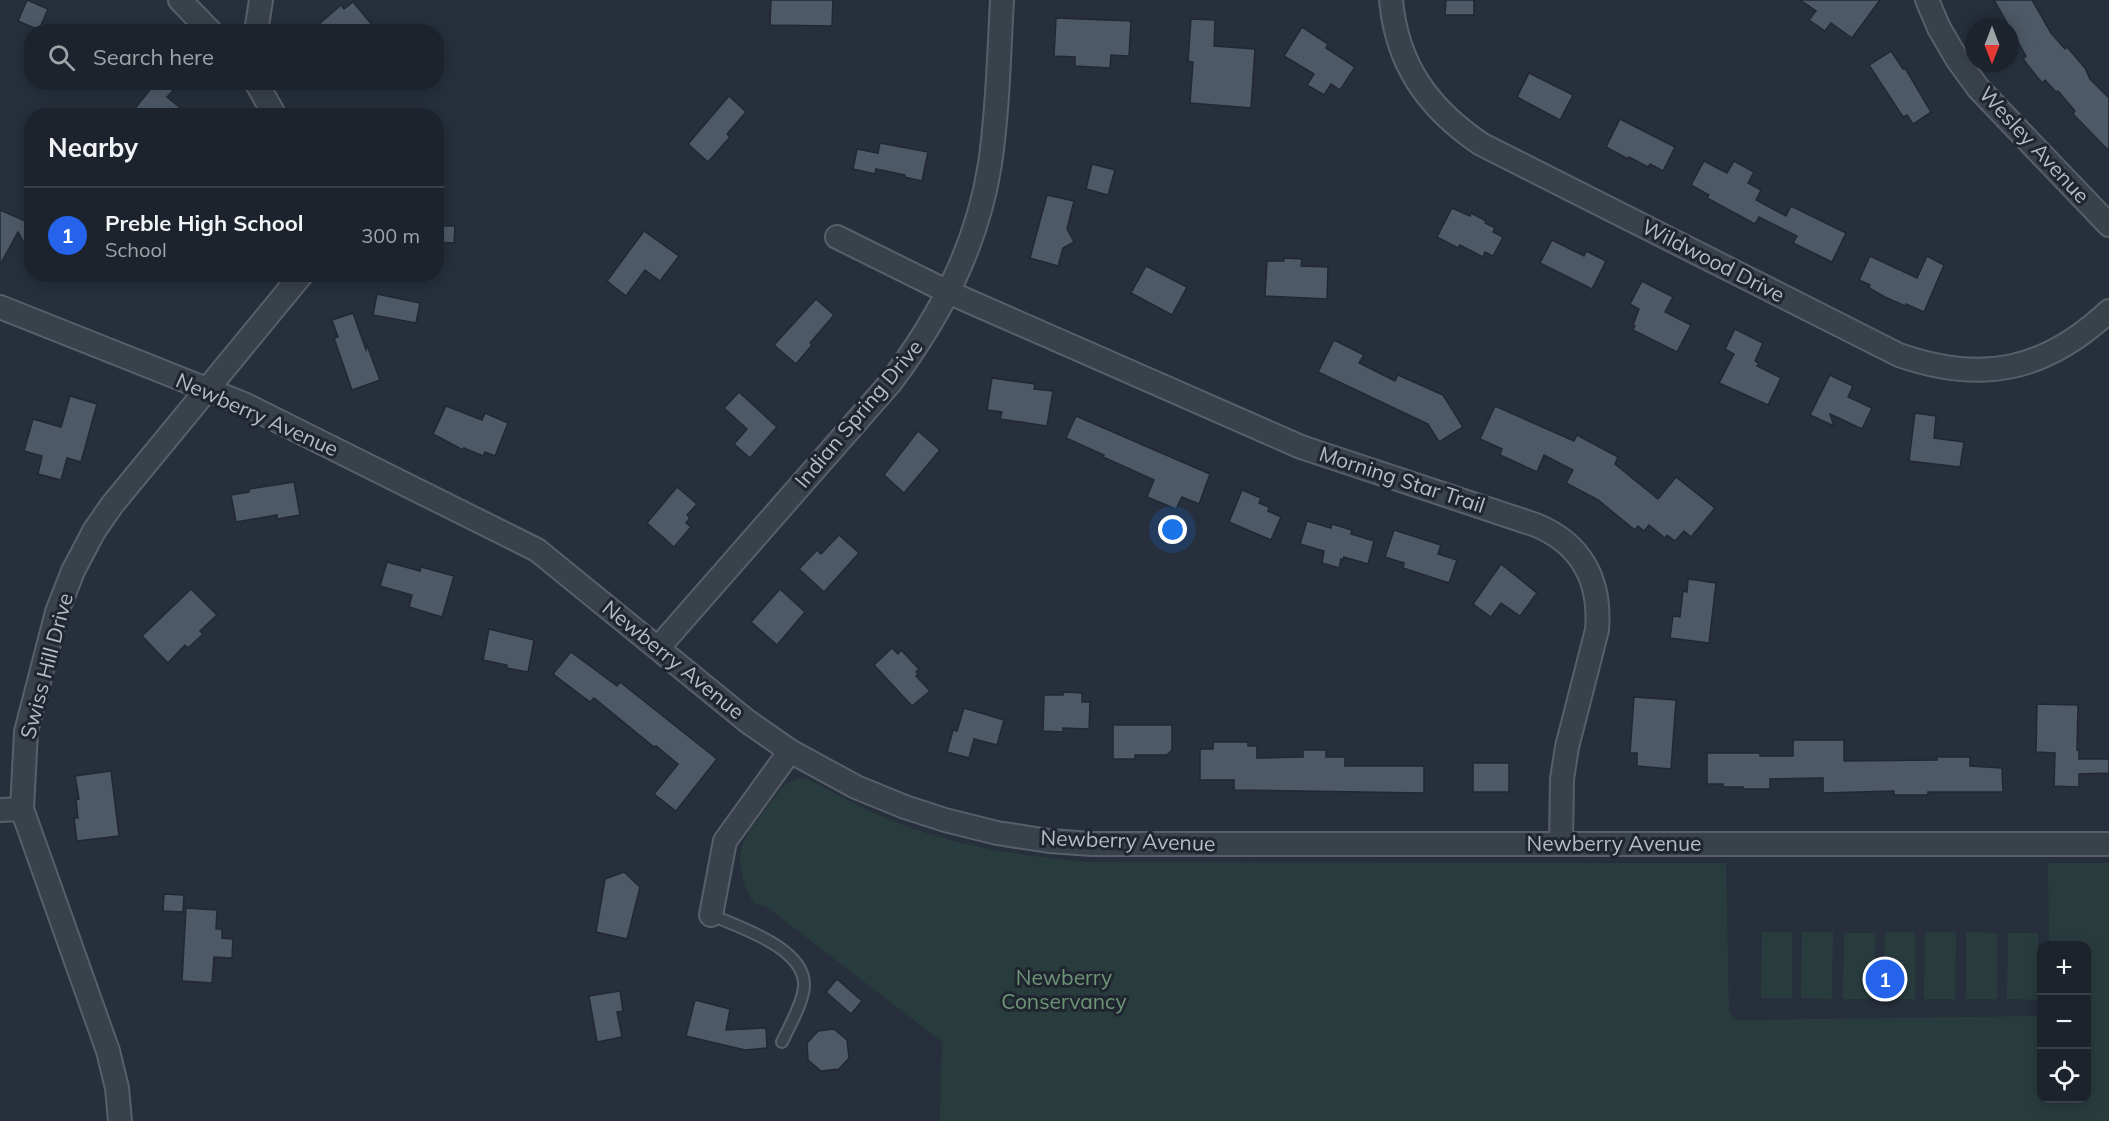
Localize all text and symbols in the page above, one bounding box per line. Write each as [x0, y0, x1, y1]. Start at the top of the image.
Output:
north arrow [1965, 18, 2019, 72]
search box [24, 24, 444, 90]
icon: search [45, 41, 78, 74]
text: Search here [93, 43, 214, 71]
street label: Wesley Avenue [1974, 81, 2095, 208]
text: Nearby [48, 131, 138, 164]
text: Preble High School [105, 209, 304, 237]
street label: Wildwood Drive [1638, 213, 1789, 307]
text: 1 [62, 223, 74, 248]
text: 300 m [361, 223, 420, 248]
text: School [105, 237, 167, 262]
street label: Indian Spring Drive [789, 334, 928, 493]
street label: Newberry Avenue [172, 367, 343, 462]
street label: Morning Star Trail [1316, 440, 1488, 518]
your location [1158, 515, 1187, 544]
street label: Swiss Hill Drive [14, 590, 78, 741]
street label: Newberry Avenue [597, 594, 750, 724]
street label: Newberry Avenue [1040, 824, 1216, 856]
street label: Newberry Avenue [1527, 830, 1701, 856]
map controls [2037, 941, 2091, 1103]
button: + [2037, 941, 2091, 995]
pin: 1 [1866, 956, 1904, 1002]
park label: Newberry Conservancy [1001, 964, 1127, 1014]
button: − [2037, 995, 2091, 1049]
button: locate [2037, 1049, 2091, 1103]

